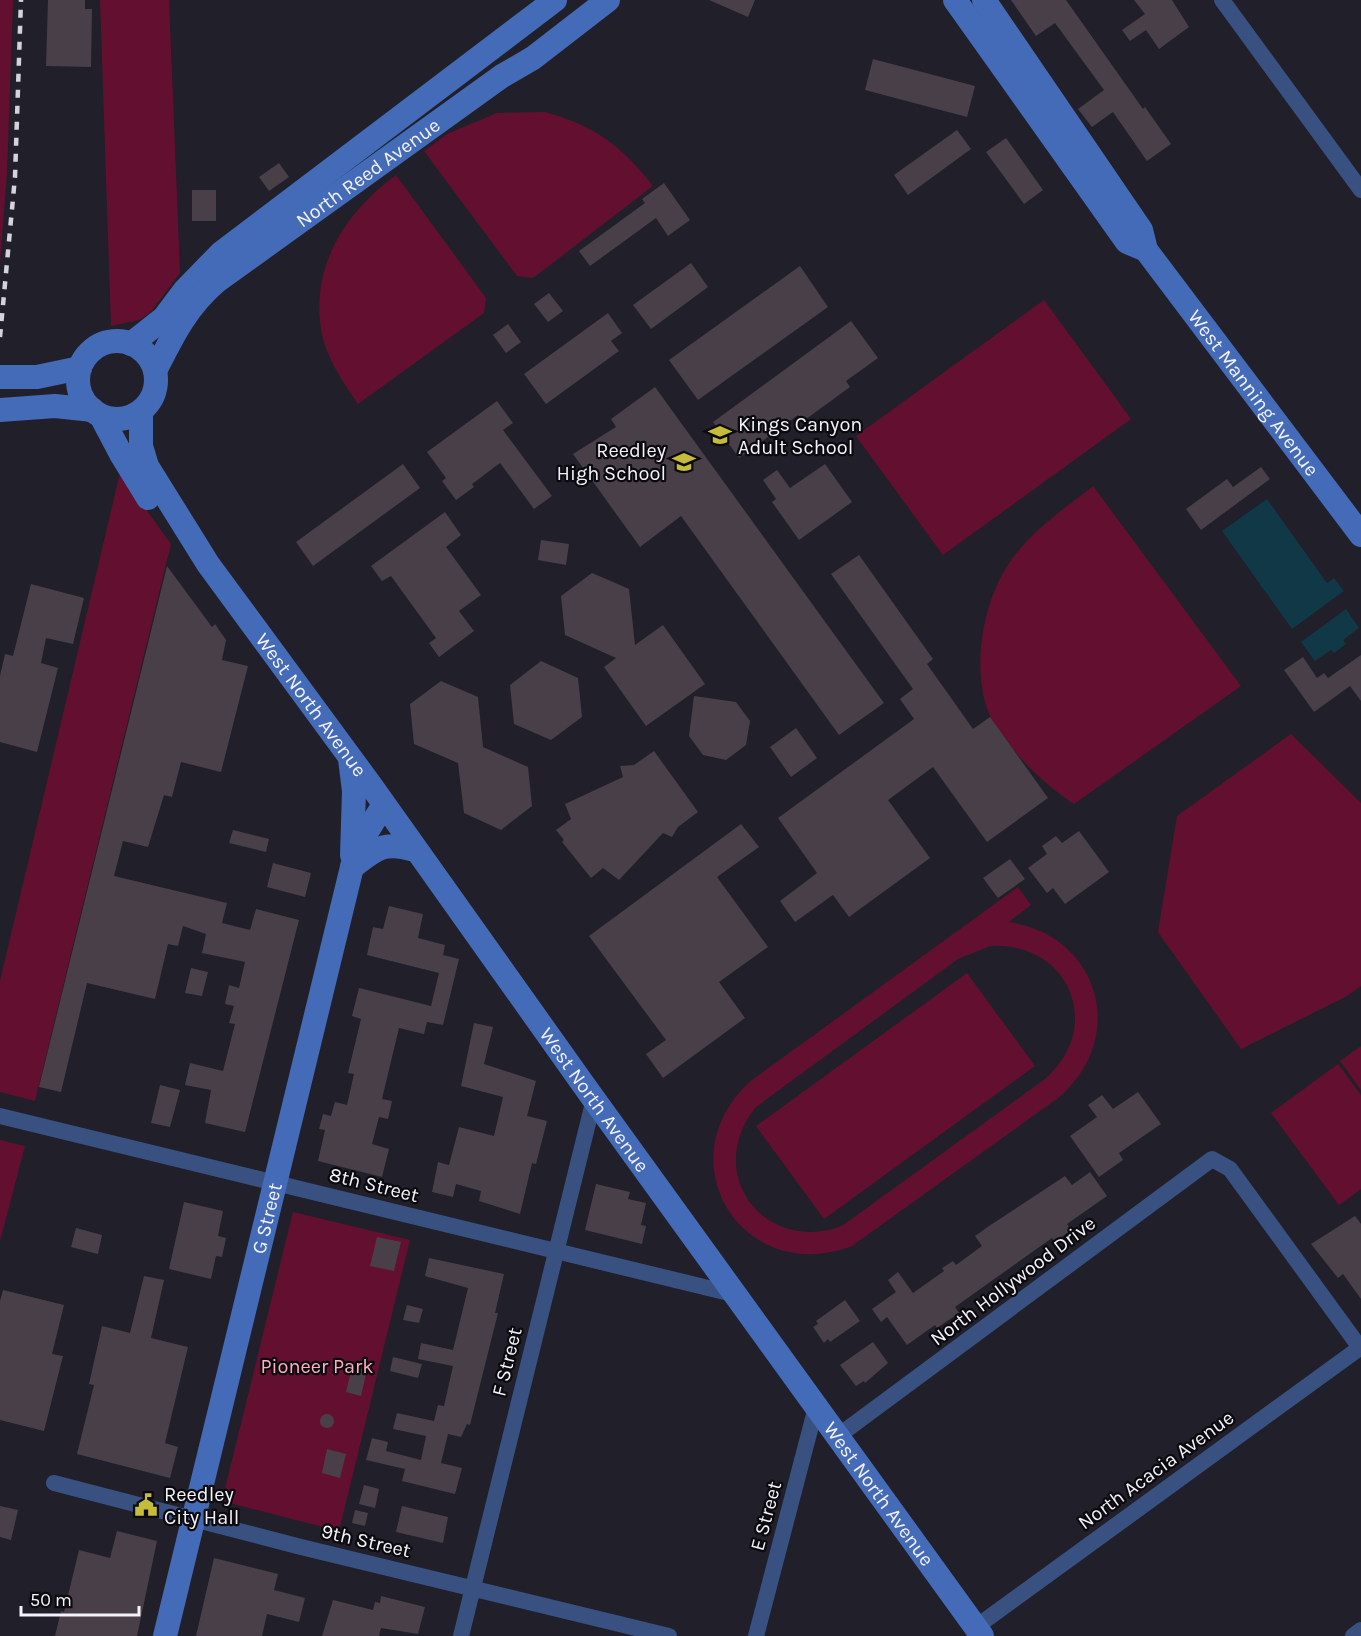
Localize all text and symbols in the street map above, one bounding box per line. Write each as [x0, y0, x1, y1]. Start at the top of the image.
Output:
street label: North Reed Avenue [292, 113, 444, 232]
street label: West Manning Avenue [1184, 305, 1324, 481]
place label: Kings Canyon Adult School [738, 413, 862, 459]
school or university icon: Kings Canyon Adult School [707, 422, 733, 448]
place label: Reedley High School [557, 439, 666, 485]
school or university icon: Reedley High School [671, 449, 697, 475]
street label: West North Avenue [251, 628, 372, 781]
street label: West North Avenue [535, 1023, 654, 1176]
street label: 8th Street [327, 1163, 422, 1207]
street label: G Street [247, 1180, 286, 1256]
street label: North Hollywood Drive [926, 1211, 1100, 1351]
street label: F Street [487, 1325, 527, 1399]
park label: Pioneer Park [260, 1355, 374, 1378]
street label: North Acacia Avenue [1074, 1406, 1238, 1534]
street label: West North Avenue [819, 1417, 939, 1570]
street label: E Street [746, 1478, 786, 1553]
place label: Reedley City Hall [164, 1483, 239, 1529]
public building icon: Reedley City Hall [133, 1492, 159, 1518]
street label: 9th Street [319, 1520, 413, 1563]
scale bar [21, 1579, 140, 1617]
text: 50 m [30, 1589, 72, 1611]

